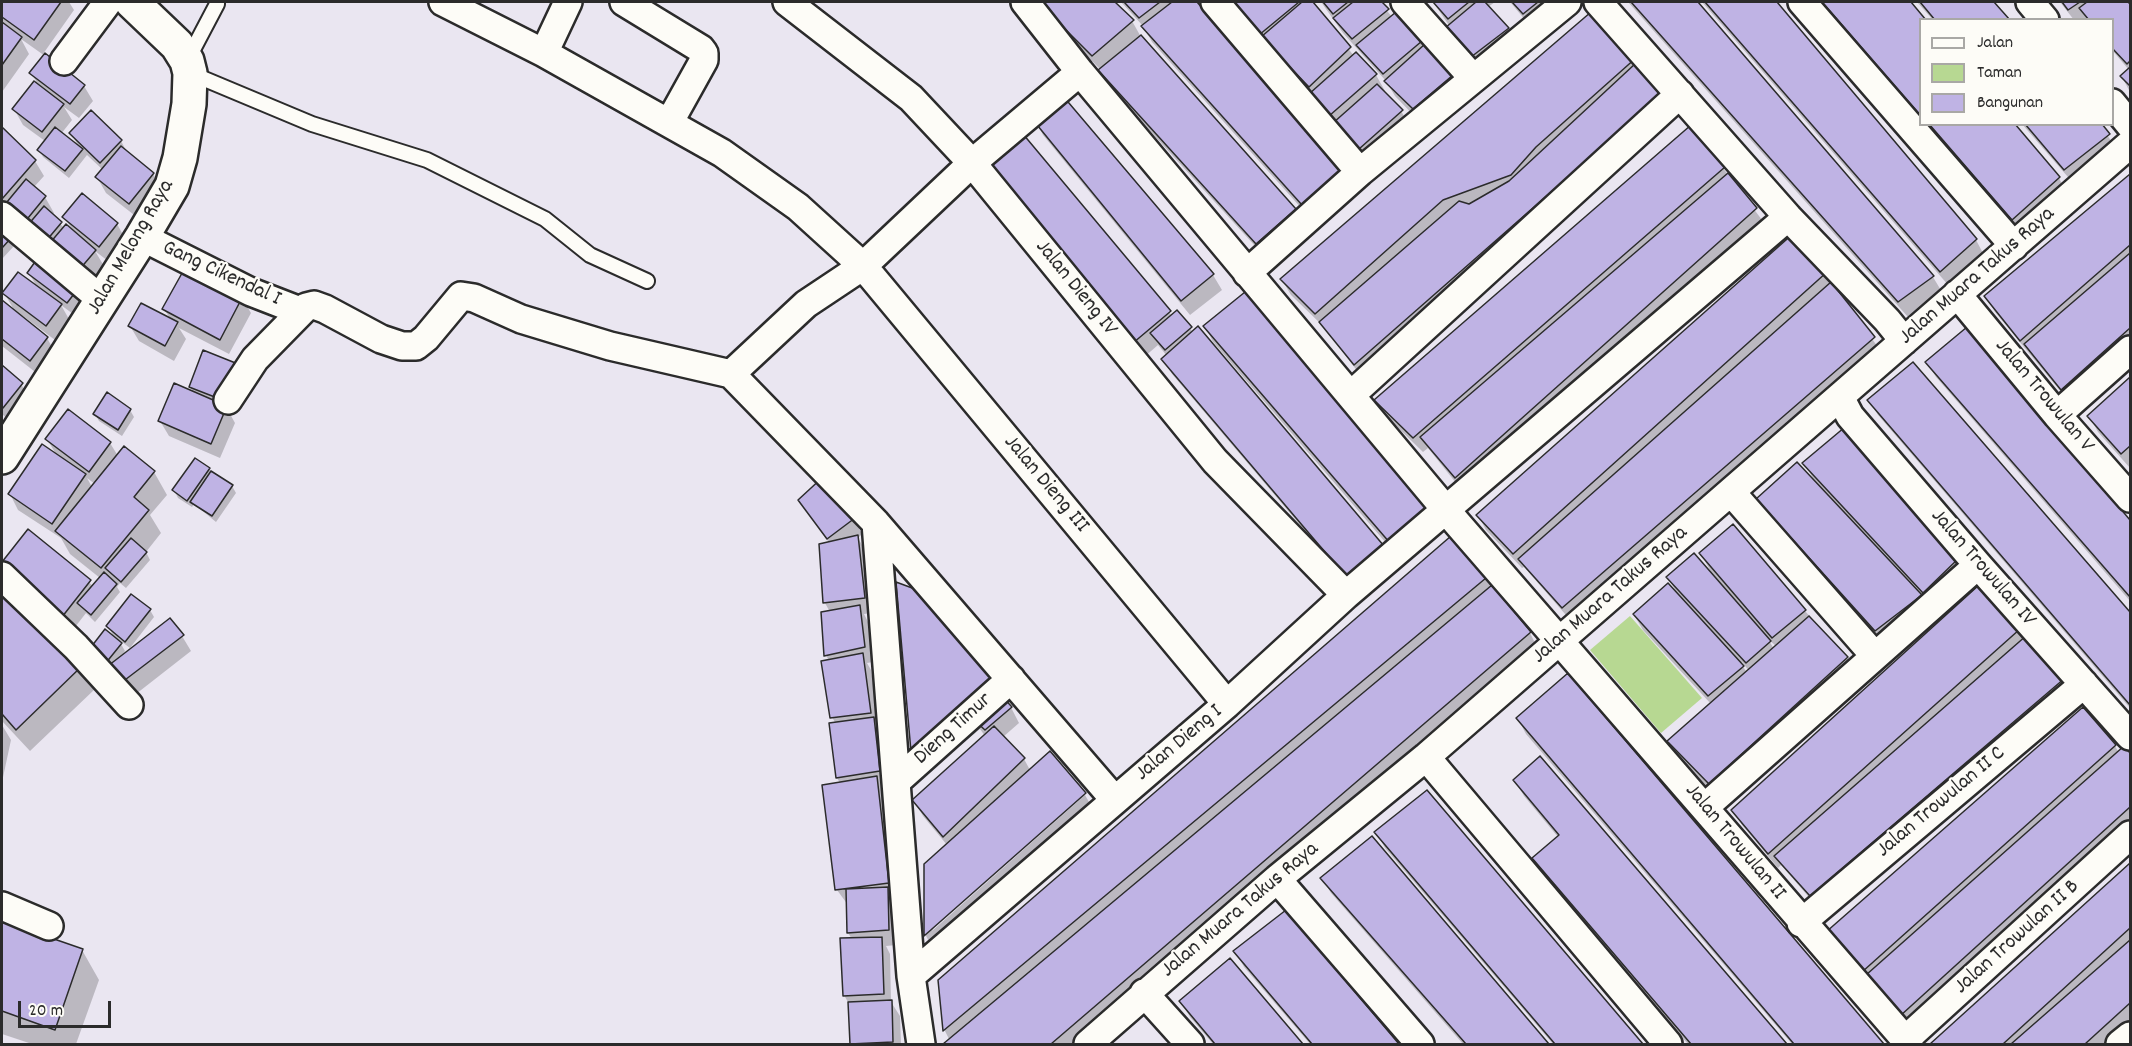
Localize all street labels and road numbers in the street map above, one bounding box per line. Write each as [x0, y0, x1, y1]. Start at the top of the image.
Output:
street label: Jalan Melong Raya [83, 176, 181, 320]
street label: Jalan Muara Takus Raya [1895, 202, 2061, 352]
street label: Jalan Dieng IV [1028, 235, 1122, 343]
street label: Gang Cikendal I [158, 236, 284, 314]
street label: Jalan Trowulan V [1988, 335, 2098, 459]
street label: Jalan Dieng III [997, 431, 1093, 539]
street label: Jalan Trowulan IV [1924, 505, 2040, 633]
street label: Jalan Muara Takus Raya [1528, 521, 1694, 671]
street label: Dieng Timur [910, 688, 998, 772]
street label: Jalan Dieng I [1131, 700, 1229, 788]
street label: Jalan Trowulan II C [1872, 742, 2012, 864]
street label: Jalan Trowulan II [1678, 779, 1790, 907]
street label: Jalan Muara Takus Raya [1157, 837, 1325, 985]
street label: Jalan Trowulan II B [1950, 875, 2086, 1001]

